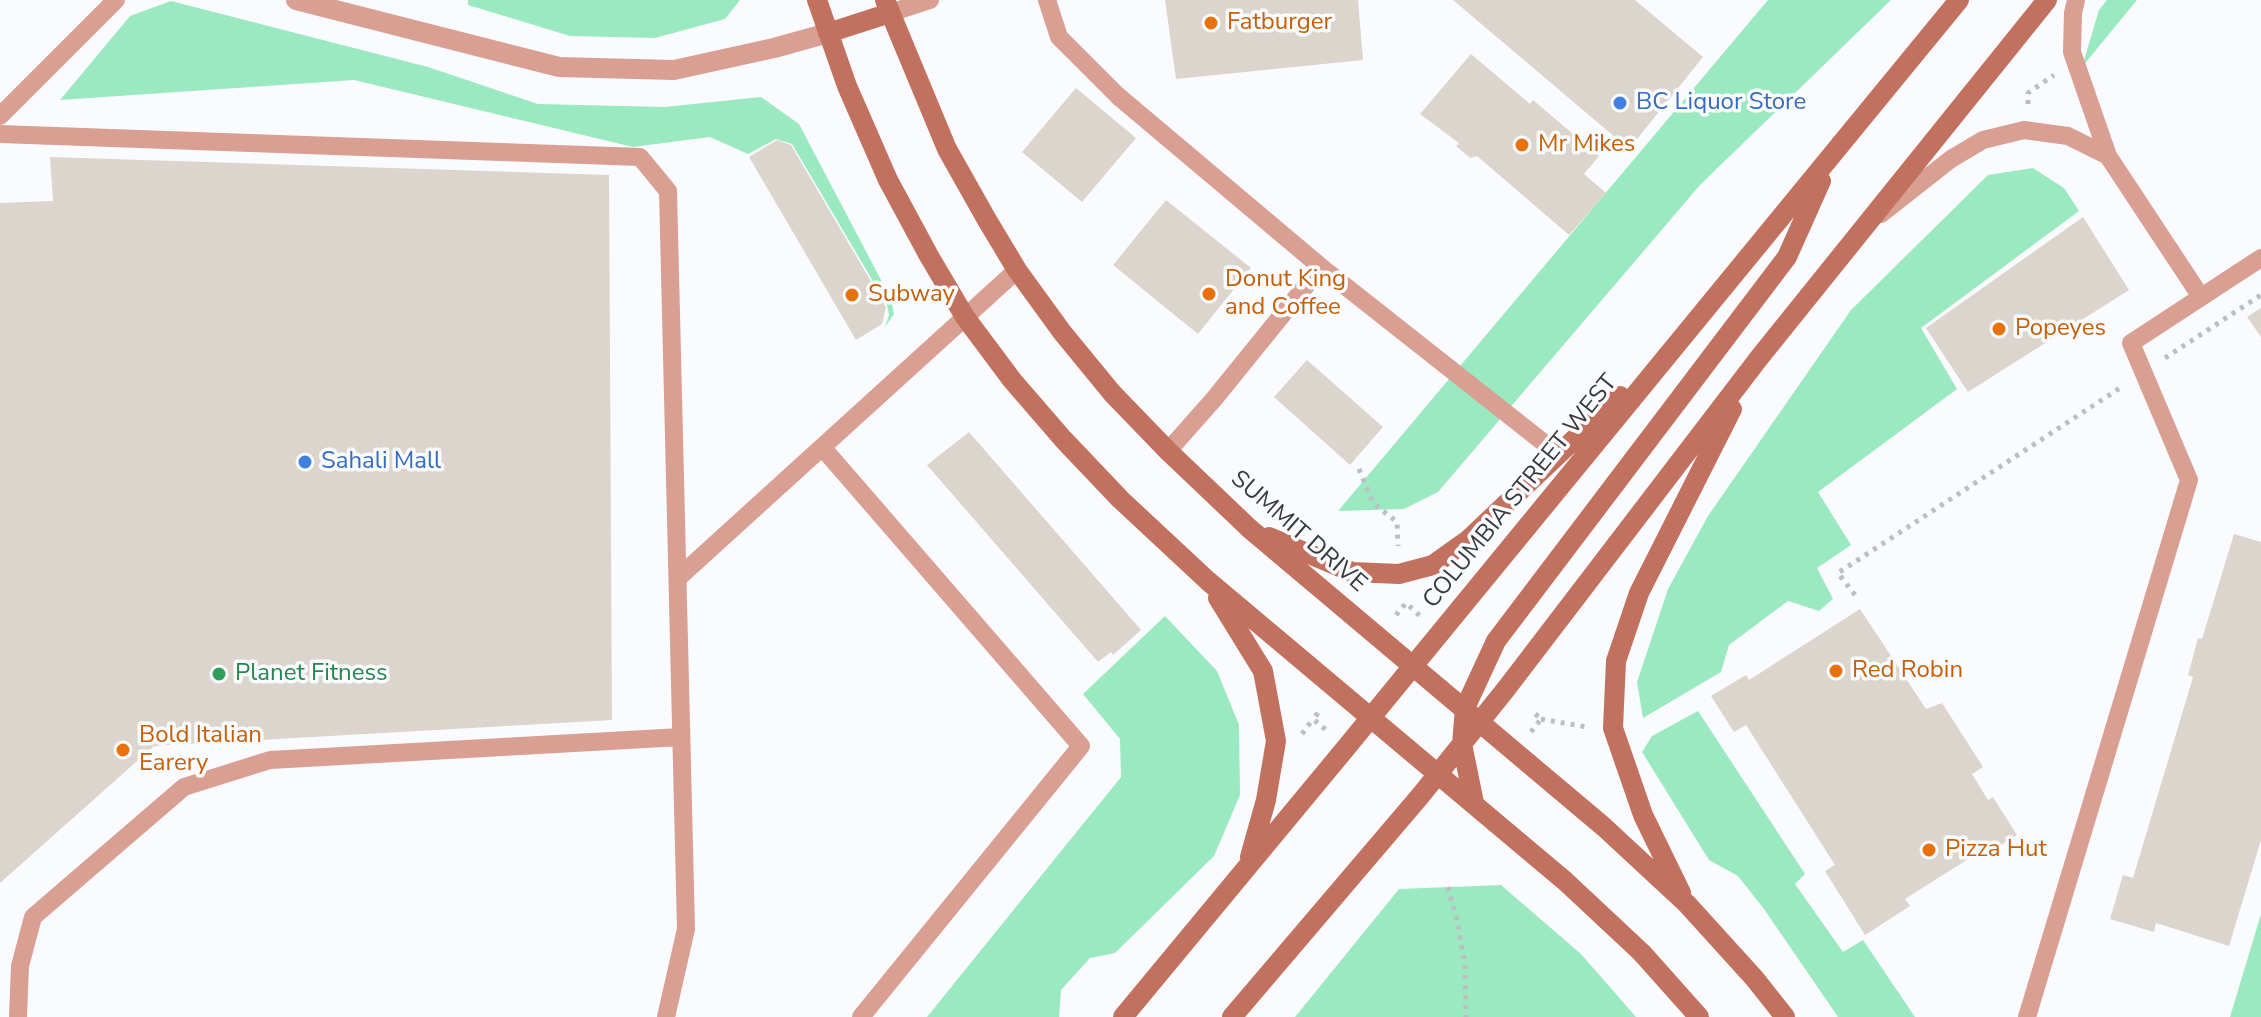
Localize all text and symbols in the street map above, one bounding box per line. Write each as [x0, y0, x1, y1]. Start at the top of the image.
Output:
place label: Fatburger [1227, 9, 1332, 37]
marker: Fatburger [1202, 14, 1220, 32]
place label: BC Liquor Store [1636, 89, 1806, 117]
marker: BC Liquor Store [1611, 94, 1629, 112]
place label: Mr Mikes [1538, 131, 1635, 159]
marker: Mr Mikes [1513, 136, 1531, 154]
place label: Donut King and Coffee [1225, 266, 1346, 322]
place label: Subway [868, 281, 955, 309]
marker: Donut King and Coffee [1200, 285, 1218, 303]
marker: Subway [843, 286, 861, 304]
place label: Popeyes [2015, 315, 2106, 343]
marker: Popeyes [1990, 320, 2008, 338]
street label: COLUMBIA STREET WEST [1418, 369, 1624, 615]
place label: Sahali Mall [321, 448, 441, 476]
marker: Sahali Mall [296, 453, 314, 471]
street label: SUMMIT DRIVE [1224, 465, 1372, 599]
place label: Red Robin [1852, 657, 1963, 685]
place label: Planet Fitness [235, 660, 388, 688]
marker: Red Robin [1827, 662, 1845, 680]
marker: Planet Fitness [210, 665, 228, 683]
place label: Bold Italian Earery [139, 722, 262, 778]
marker: Bold Italian Earery [114, 741, 132, 759]
place label: Pizza Hut [1945, 836, 2047, 864]
marker: Pizza Hut [1920, 841, 1938, 859]

